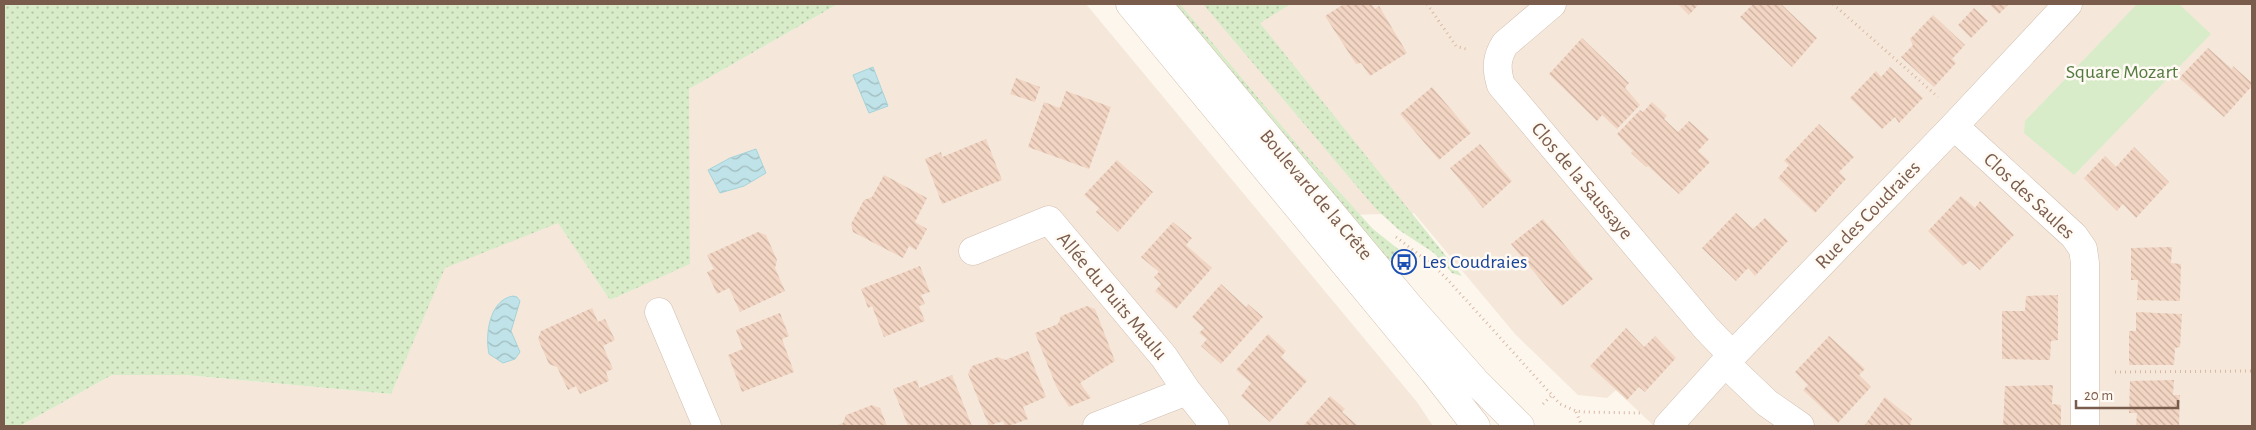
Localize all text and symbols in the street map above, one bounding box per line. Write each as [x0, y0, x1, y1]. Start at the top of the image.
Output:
park label: Square Mozart [2066, 62, 2179, 82]
street label: Clos de la Saussaye [1527, 119, 1637, 243]
street label: Boulevard de la Crête [1256, 126, 1376, 264]
street label: Clos des Saules [1980, 149, 2078, 243]
street label: Rue des Coudraies [1812, 157, 1924, 273]
street label: Allée du Puits Maulu [1053, 228, 1171, 364]
bus stop icon: Les Coudraies [1391, 249, 1417, 275]
place label: Les Coudraies [1422, 252, 1527, 272]
scale bar [2076, 378, 2178, 410]
text: 20 m [2084, 388, 2113, 403]

